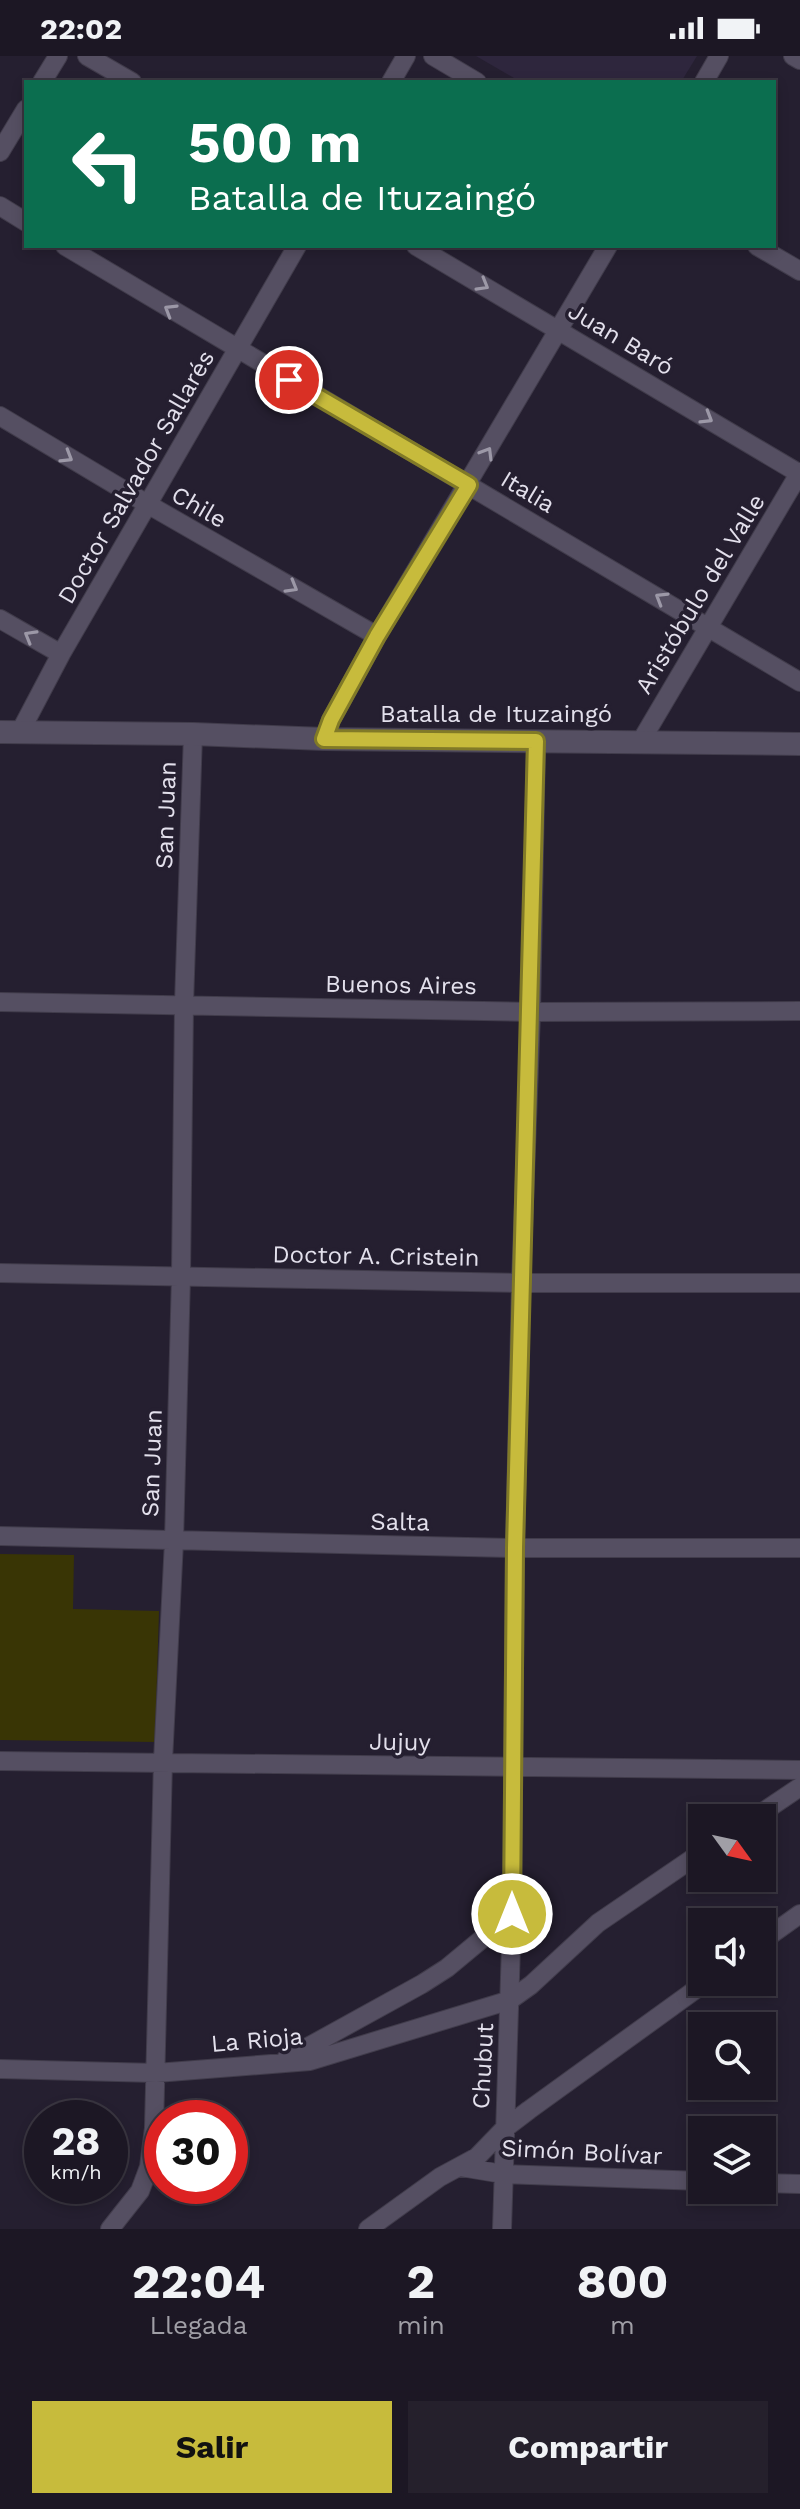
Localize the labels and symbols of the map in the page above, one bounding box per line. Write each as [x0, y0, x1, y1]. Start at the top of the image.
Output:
one-way arrow [474, 275, 489, 291]
street label: Juan Baró [563, 297, 679, 381]
one-way arrow [164, 304, 179, 319]
street label: Doctor Salvador Sallarés [52, 345, 220, 609]
pin [255, 346, 323, 414]
one-way arrow [698, 408, 713, 424]
one-way arrow [58, 447, 73, 462]
one-way arrow [477, 447, 493, 462]
street label: Italia [496, 465, 560, 519]
street label: Chile [166, 480, 232, 534]
street label: Aristóbulo del Valle [629, 489, 771, 699]
one-way arrow [283, 577, 298, 593]
one-way arrow [655, 592, 670, 608]
one-way arrow [25, 630, 39, 646]
street label: Batalla de Ituzaingó [380, 700, 612, 728]
street label: San Juan [150, 761, 182, 869]
street label: Buenos Aires [325, 970, 477, 1000]
street label: Doctor A. Cristein [272, 1240, 480, 1272]
street label: San Juan [136, 1409, 168, 1517]
street label: Salta [370, 1507, 430, 1537]
street label: Jujuy [369, 1727, 432, 1757]
north arrow [688, 1804, 776, 1892]
position arrow [470, 1872, 554, 1956]
street label: La Rioja [210, 2022, 304, 2058]
street label: Chubut [467, 2022, 499, 2110]
speed limit sign: 30 [144, 2100, 248, 2204]
street label: Simón Bolívar [501, 2134, 663, 2170]

